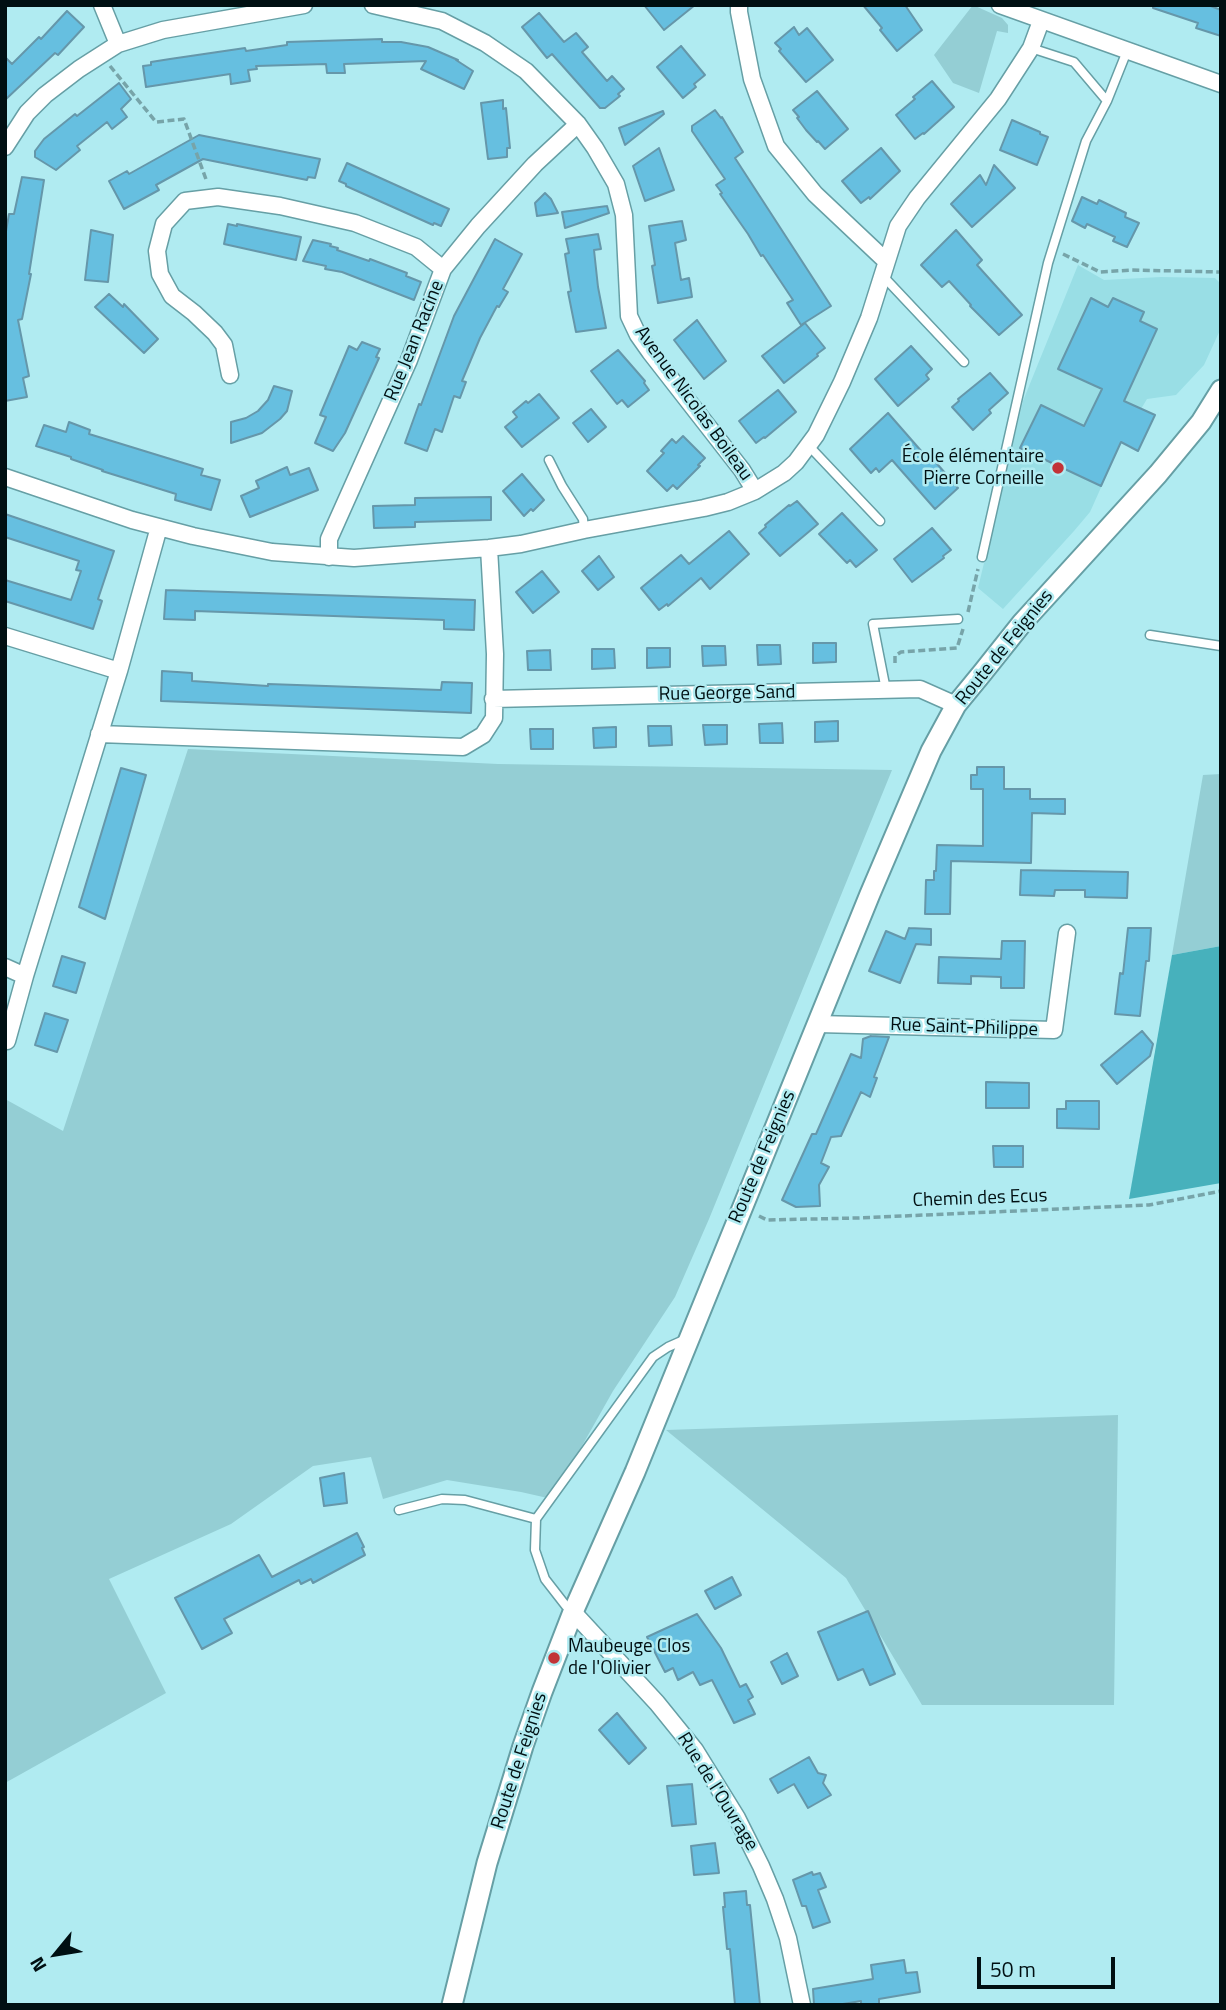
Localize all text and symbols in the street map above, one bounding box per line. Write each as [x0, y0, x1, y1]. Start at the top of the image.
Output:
street label: Rue Jean Racine [380, 277, 450, 405]
street label: Avenue Nicolas Boileau [629, 322, 757, 486]
place label: École élémentaire Pierre Corneille [902, 446, 1044, 490]
marker: École élémentaire Pierre Corneille [1050, 460, 1066, 476]
street label: Route de Feignies [951, 586, 1059, 710]
street label: Rue George Sand [658, 681, 796, 707]
street label: Rue Saint-Philippe [890, 1014, 1038, 1042]
street label: Route de Feignies [725, 1087, 801, 1227]
street label: Chemin des Ecus [912, 1185, 1048, 1213]
place label: Maubeuge Clos de l'Olivier [568, 1636, 690, 1680]
marker: Maubeuge Clos de l'Olivier [546, 1650, 562, 1666]
street label: Route de Feignies [487, 1690, 553, 1832]
street label: Rue de l'Ouvrage [672, 1729, 762, 1855]
north arrow [21, 1919, 91, 1989]
scale bar [981, 1944, 1119, 1988]
text: N [22, 1952, 53, 1978]
text: 50 m [990, 1953, 1036, 1985]

